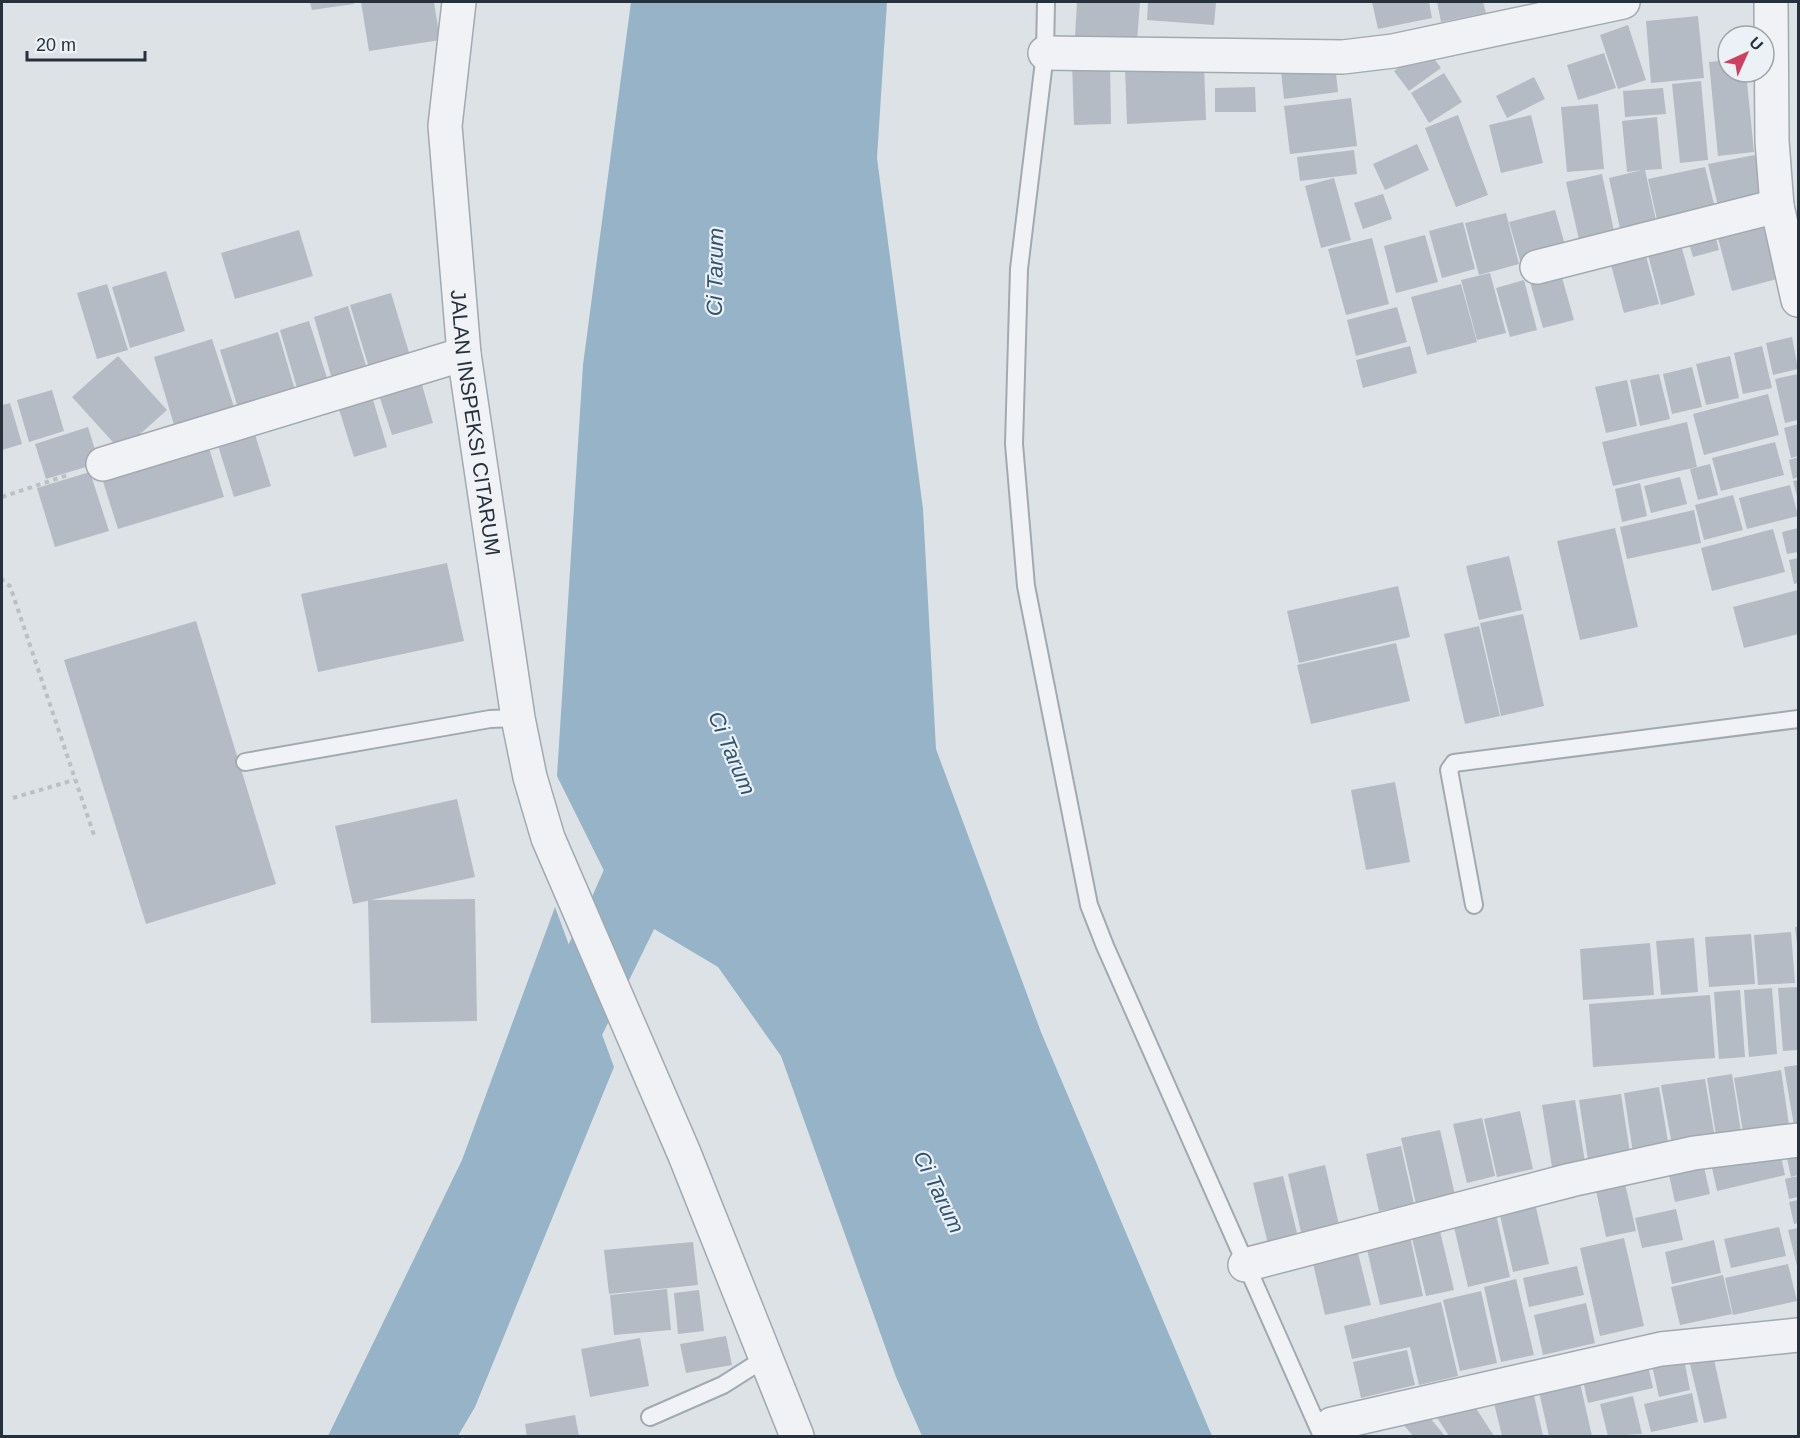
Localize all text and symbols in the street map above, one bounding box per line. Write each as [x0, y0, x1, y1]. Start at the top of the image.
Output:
scale bar [27, 24, 146, 62]
north arrow [1716, 24, 1776, 84]
text: U [1746, 34, 1766, 54]
text: 20 m [36, 35, 76, 55]
water label: Ci Tarum [702, 228, 728, 316]
street label: JALAN INSPEKSI CITARUM [447, 289, 505, 557]
water label: Ci Tarum [703, 707, 761, 799]
water label: Ci Tarum [908, 1147, 970, 1237]

